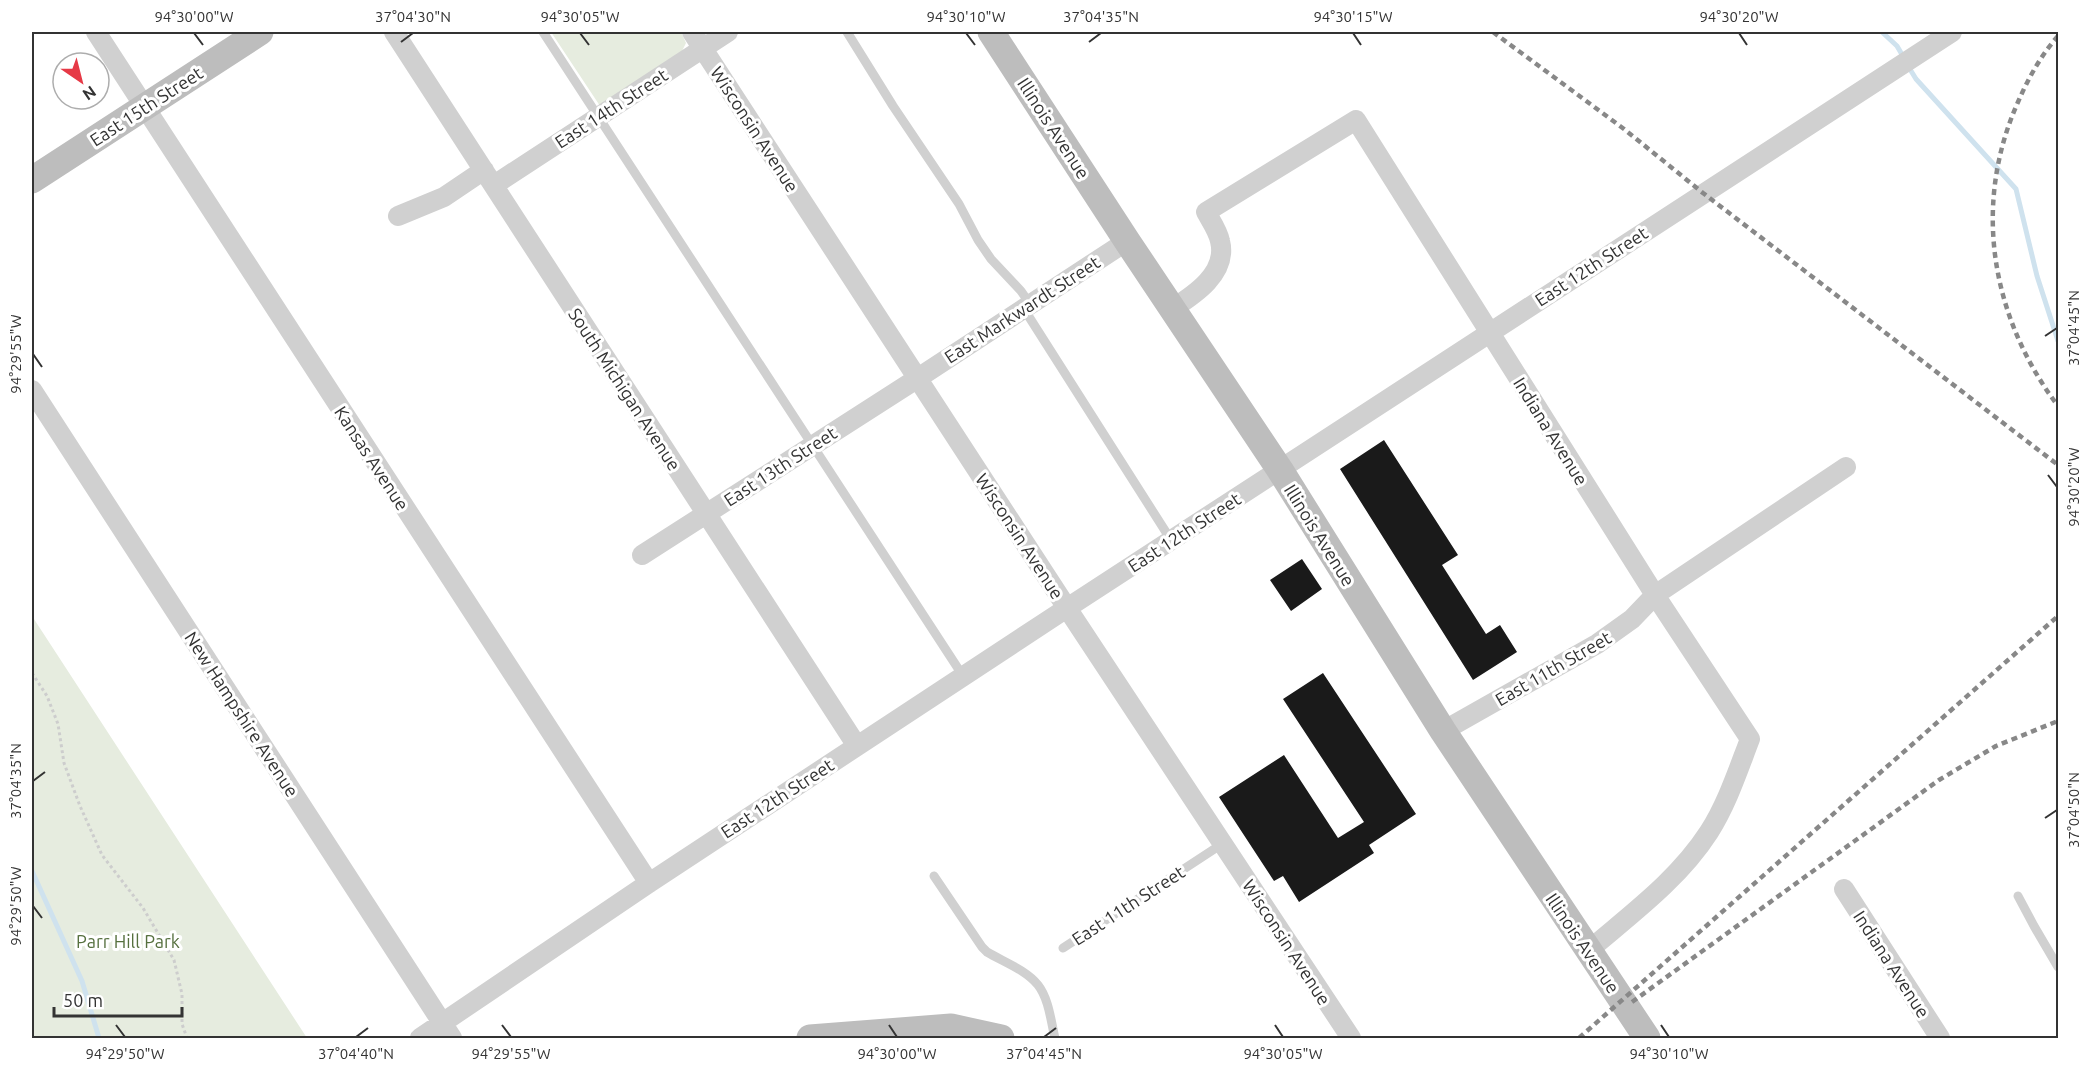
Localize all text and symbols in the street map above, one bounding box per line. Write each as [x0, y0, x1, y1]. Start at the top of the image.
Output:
text: 94°30'00"W [154, 8, 234, 25]
text: 37°04'30"N [375, 8, 451, 25]
text: 94°30'05"W [540, 8, 620, 25]
text: 94°30'10"W [926, 8, 1006, 25]
text: 37°04'35"N [1063, 8, 1139, 25]
text: 94°30'15"W [1313, 8, 1393, 25]
text: 94°30'20"W [1699, 8, 1779, 25]
north arrow [51, 51, 111, 111]
street label: East 15th Street [86, 62, 206, 150]
street label: Wisconsin Avenue [707, 63, 803, 195]
street label: East 14th Street [551, 64, 671, 152]
street label: Illinois Avenue [1014, 74, 1094, 182]
text: N [80, 82, 100, 104]
street label: East 12th Street [1531, 222, 1651, 310]
street label: East Markwardt Street [941, 251, 1103, 367]
text: 37°04'45"N [2065, 290, 2082, 366]
street label: South Michigan Avenue [565, 304, 685, 474]
text: 94°29'55"W [7, 314, 24, 394]
street label: Indiana Avenue [1510, 373, 1592, 489]
street label: Kansas Avenue [331, 402, 413, 514]
street label: East 13th Street [720, 422, 840, 510]
text: 94°30'20"W [2065, 447, 2082, 527]
street label: Wisconsin Avenue [972, 470, 1068, 602]
street label: Illinois Avenue [1281, 480, 1359, 590]
street label: East 12th Street [1124, 488, 1244, 576]
street label: East 11th Street [1492, 627, 1614, 709]
street label: New Hampshire Avenue [181, 628, 303, 800]
text: 37°04'35"N [7, 743, 24, 819]
street label: East 12th Street [717, 754, 837, 842]
text: 37°04'50"N [2065, 772, 2082, 848]
street label: East 11th Street [1068, 861, 1188, 949]
text: 94°29'50"W [7, 866, 24, 946]
street label: Wisconsin Avenue [1239, 876, 1335, 1008]
street label: Illinois Avenue [1542, 889, 1624, 997]
street label: Indiana Avenue [1850, 907, 1934, 1021]
park label: Parr Hill Park [76, 931, 180, 951]
scale bar [54, 980, 182, 1018]
text: 50 m [63, 990, 103, 1010]
text: 94°29'50"W [85, 1045, 165, 1062]
text: 37°04'40"N [318, 1045, 394, 1062]
text: 94°29'55"W [471, 1045, 551, 1062]
text: 94°30'00"W [857, 1045, 937, 1062]
text: 37°04'45"N [1006, 1045, 1082, 1062]
text: 94°30'05"W [1243, 1045, 1323, 1062]
text: 94°30'10"W [1629, 1045, 1709, 1062]

